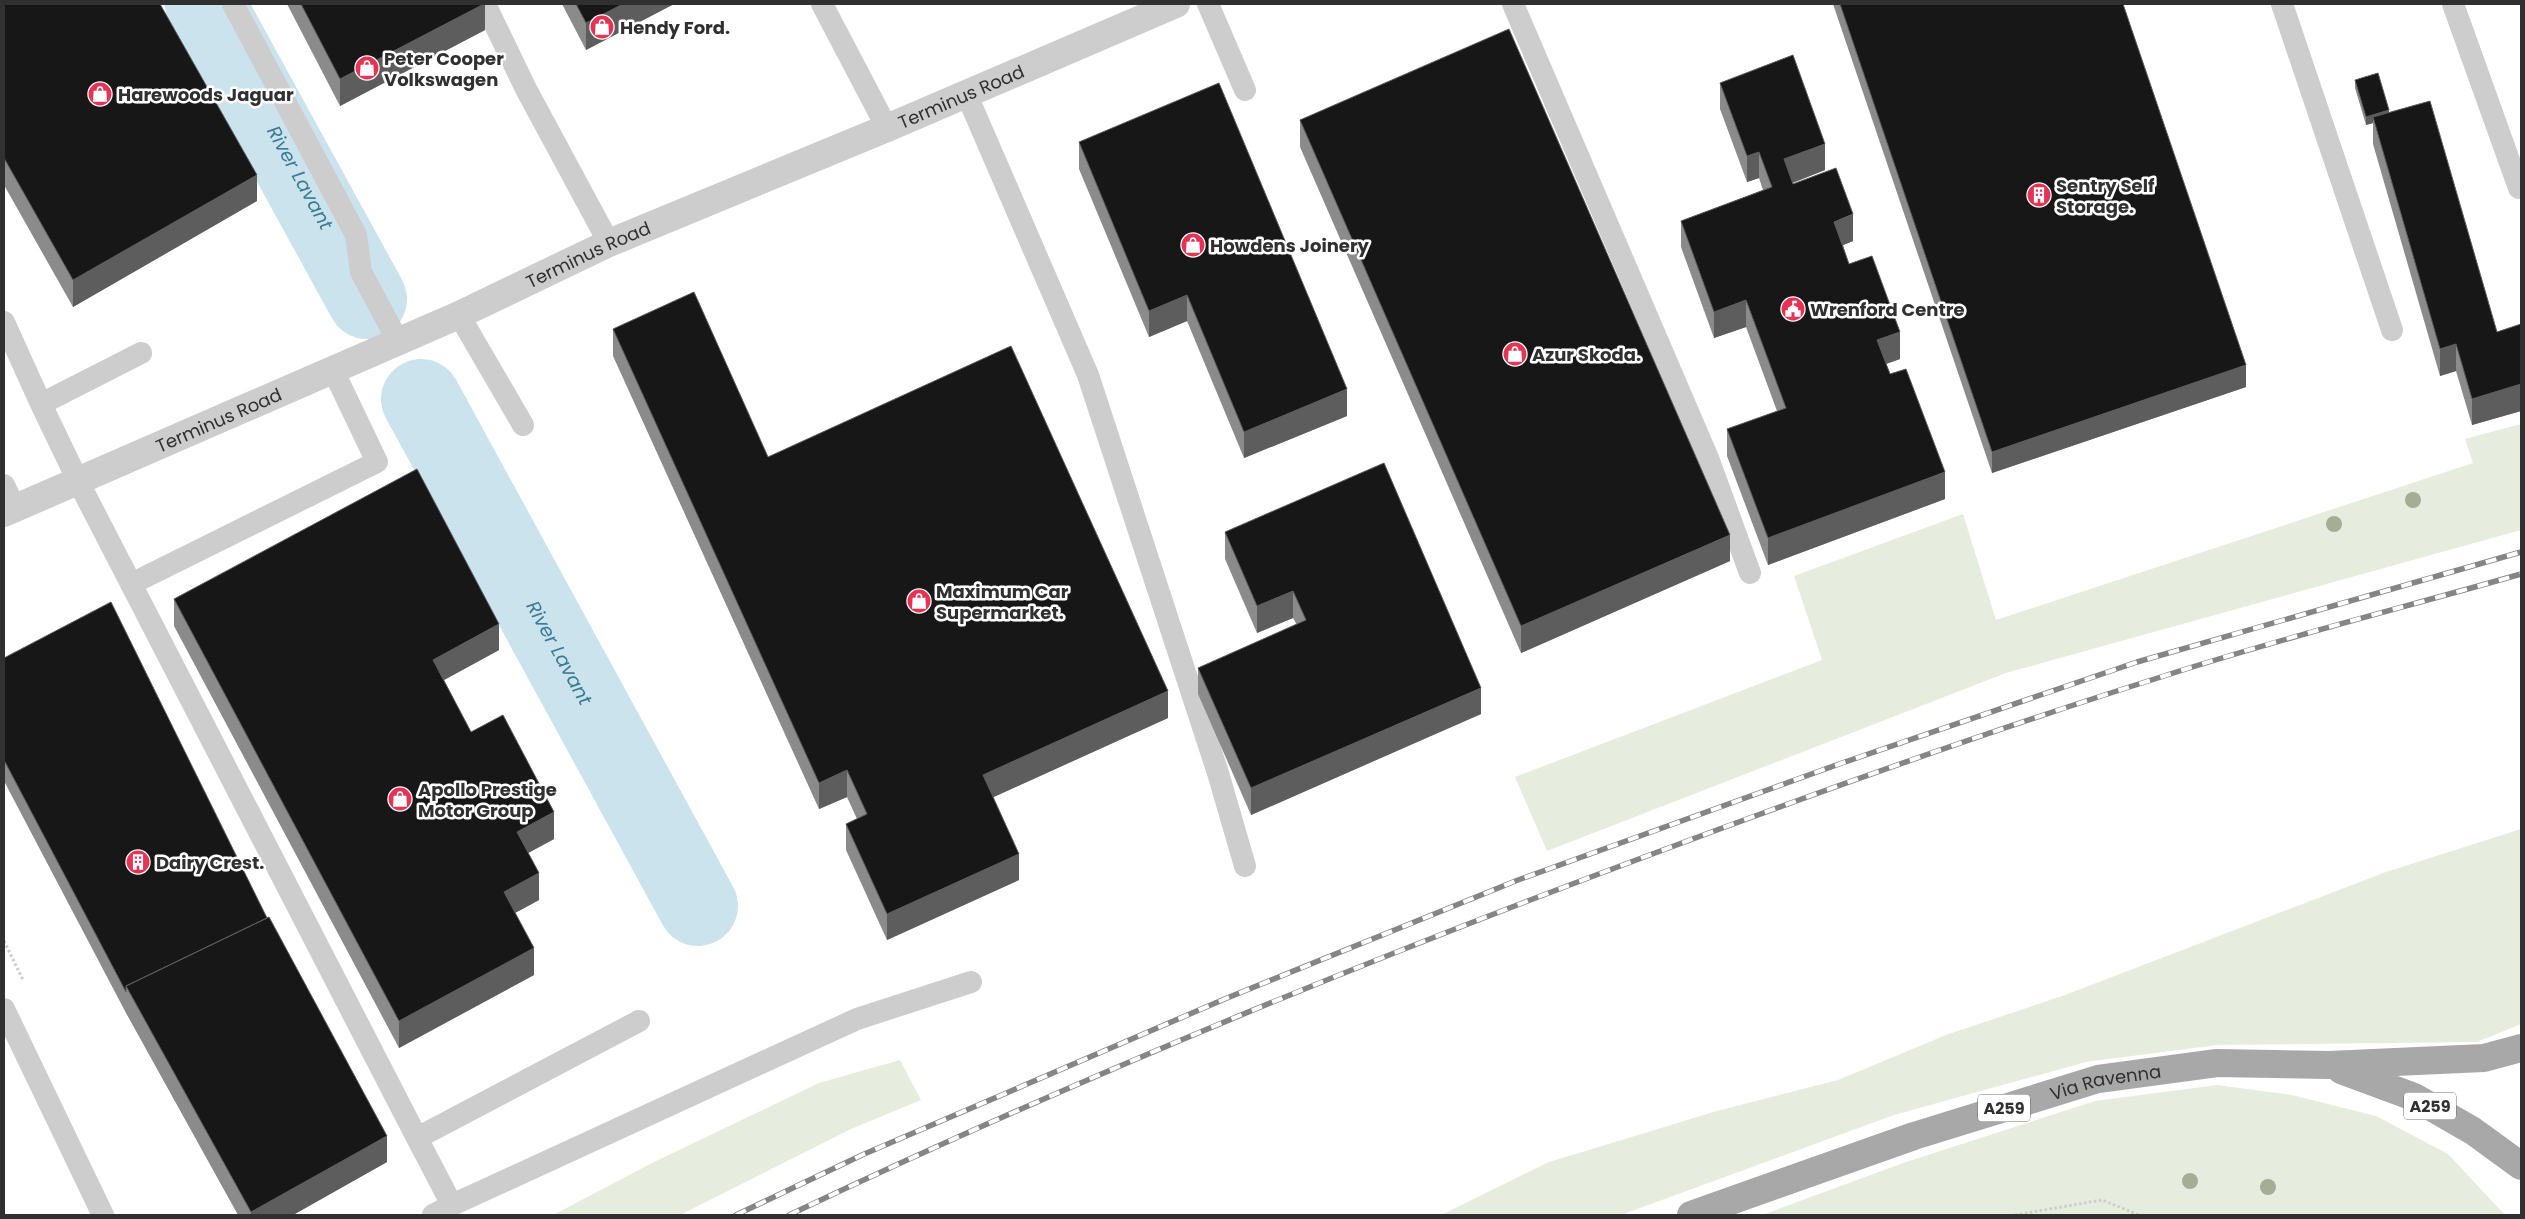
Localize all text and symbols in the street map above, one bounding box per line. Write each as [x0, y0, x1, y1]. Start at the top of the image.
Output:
shop icon: Hendy Ford. [589, 14, 615, 40]
place label: Hendy Ford. [620, 15, 730, 40]
place label: Peter Cooper Volkswagen [384, 46, 504, 92]
shop icon: Peter Cooper Volkswagen [354, 55, 380, 81]
street label: Terminus Road [894, 58, 1028, 134]
shop icon: Harewoods Jaguar [87, 81, 113, 107]
place label: Harewoods Jaguar [118, 82, 294, 107]
water label: River Lavant [261, 121, 340, 235]
place label: Sentry Self Storage. [2056, 173, 2155, 219]
building icon: Sentry Self Storage. [2026, 182, 2052, 208]
street label: Terminus Road [522, 215, 654, 294]
shop icon: Howdens Joinery [1180, 232, 1206, 258]
place label: Howdens Joinery [1210, 233, 1370, 258]
public building icon: Wrenford Centre [1780, 296, 1806, 322]
place label: Wrenford Centre [1810, 297, 1965, 322]
shop icon: Azur Skoda. [1502, 341, 1528, 367]
place label: Azur Skoda. [1532, 342, 1641, 367]
street label: Terminus Road [152, 381, 285, 458]
place label: Maximum Car Supermarket. [936, 579, 1069, 625]
shop icon: Maximum Car Supermarket. [906, 588, 932, 614]
water label: River Lavant [520, 596, 600, 711]
place label: Apollo Prestige Motor Group [418, 777, 557, 823]
shop icon: Apollo Prestige Motor Group [387, 786, 413, 812]
building icon: Dairy Crest. [125, 849, 151, 875]
place label: Dairy Crest. [156, 850, 264, 875]
street label: Via Ravenna [2047, 1058, 2163, 1106]
road number: A259 [2404, 1092, 2456, 1120]
road number: A259 [1978, 1094, 2030, 1122]

